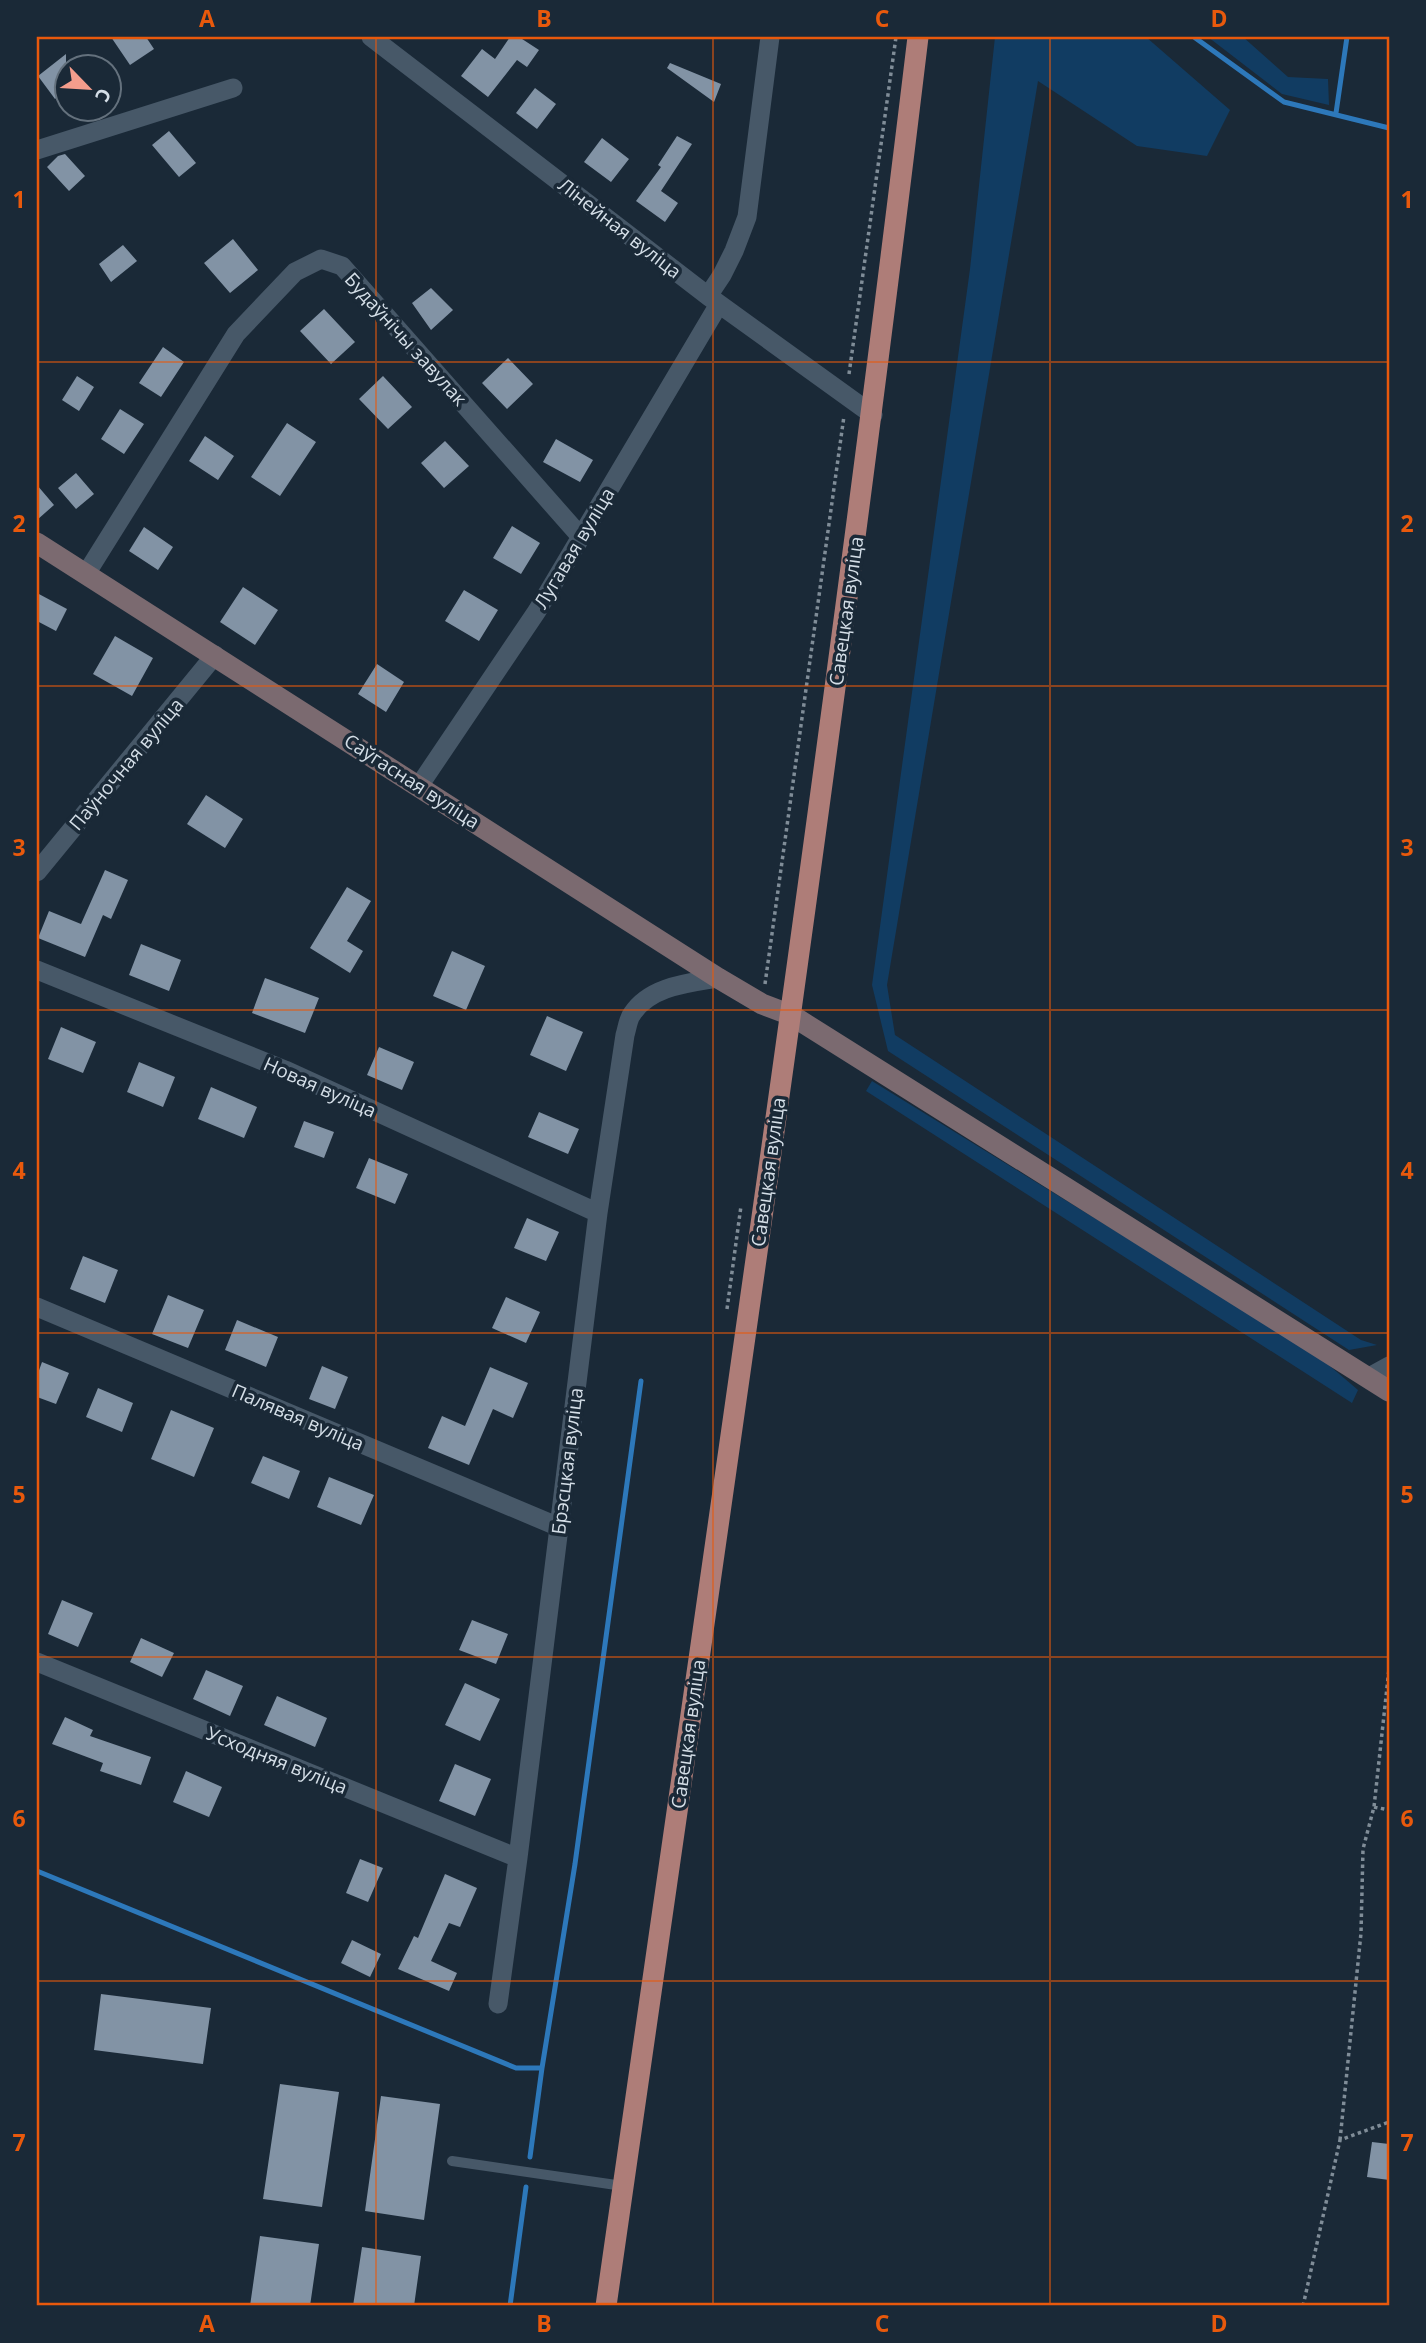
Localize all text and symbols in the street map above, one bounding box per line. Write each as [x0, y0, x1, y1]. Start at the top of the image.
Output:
text: A [199, 2, 215, 34]
text: B [536, 2, 552, 34]
text: C [875, 2, 889, 34]
text: D [1210, 2, 1228, 34]
north arrow [52, 52, 122, 122]
text: С [89, 84, 118, 106]
street label: Лінейная вуліца [553, 172, 687, 284]
text: 1 [12, 183, 26, 215]
text: 1 [1400, 183, 1414, 215]
street label: Будаўнічы завулак [339, 267, 473, 412]
street label: Лугавая вуліца [528, 483, 620, 613]
text: 2 [12, 507, 26, 539]
text: 2 [1400, 507, 1414, 539]
street label: Савецкая вуліца [823, 535, 869, 687]
street label: Паўночная вуліца [63, 692, 189, 836]
street label: Саўгасная вуліца [339, 727, 485, 835]
text: 3 [12, 831, 26, 863]
text: 3 [1400, 831, 1414, 863]
street label: Новая вуліца [259, 1051, 381, 1123]
street label: Савецкая вуліца [745, 1096, 791, 1248]
text: 4 [12, 1154, 26, 1186]
text: 4 [1400, 1154, 1414, 1186]
street label: Палявая вуліца [228, 1377, 368, 1457]
street label: Брэсцкая вуліца [545, 1386, 589, 1536]
text: 5 [12, 1478, 26, 1510]
text: 5 [1400, 1478, 1414, 1510]
street label: Савецкая вуліца [665, 1658, 711, 1810]
street label: Усходняя вуліца [203, 1720, 351, 1800]
text: 6 [12, 1802, 26, 1834]
text: 6 [1400, 1802, 1414, 1834]
text: 7 [12, 2126, 26, 2158]
text: 7 [1400, 2126, 1414, 2158]
text: A [199, 2307, 215, 2339]
text: B [536, 2307, 552, 2339]
text: C [875, 2307, 889, 2339]
text: D [1210, 2307, 1228, 2339]

